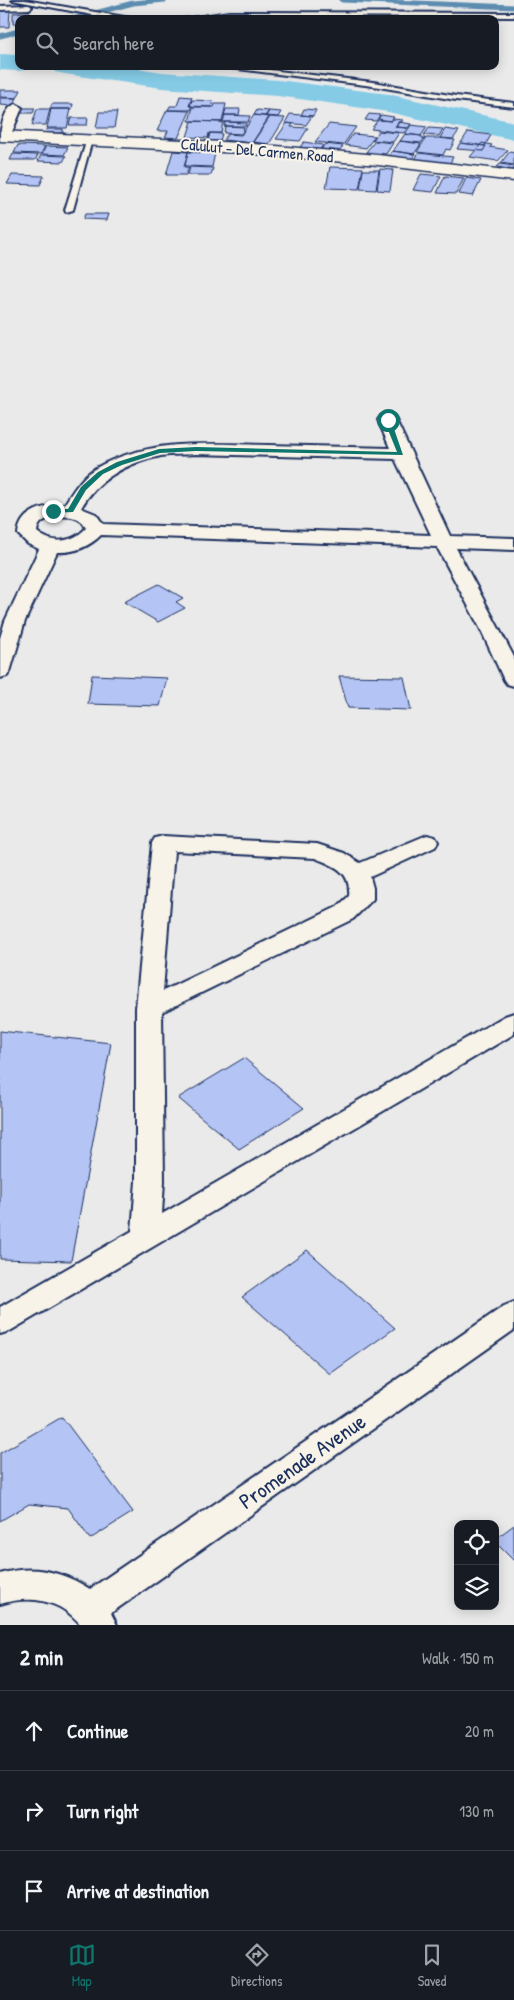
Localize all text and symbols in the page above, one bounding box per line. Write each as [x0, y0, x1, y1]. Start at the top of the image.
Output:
search box [15, 15, 499, 70]
icon: search [33, 29, 61, 57]
text: Search here [73, 30, 154, 56]
street label: Calulut - Del Carmen Road [180, 132, 334, 168]
route start [377, 409, 400, 432]
route end [42, 500, 65, 523]
street label: Promenade Avenue [233, 1406, 372, 1516]
map controls [454, 1520, 499, 1610]
button: locate [454, 1520, 499, 1565]
button: layers [454, 1565, 499, 1610]
text: 2 min [20, 1643, 63, 1672]
text: Walk · 150 m [422, 1647, 494, 1669]
icon: ahead [20, 1717, 48, 1745]
text: Continue [67, 1718, 128, 1744]
text: 20 m [465, 1720, 494, 1742]
icon: right [20, 1797, 48, 1825]
text: Turn right [67, 1798, 138, 1824]
text: 130 m [459, 1800, 494, 1822]
icon: arrive [20, 1877, 48, 1905]
text: Arrive at destination [67, 1878, 209, 1904]
tab: Map [68, 1941, 96, 1990]
tab: Directions [231, 1941, 282, 1990]
tab: Saved [418, 1941, 446, 1990]

